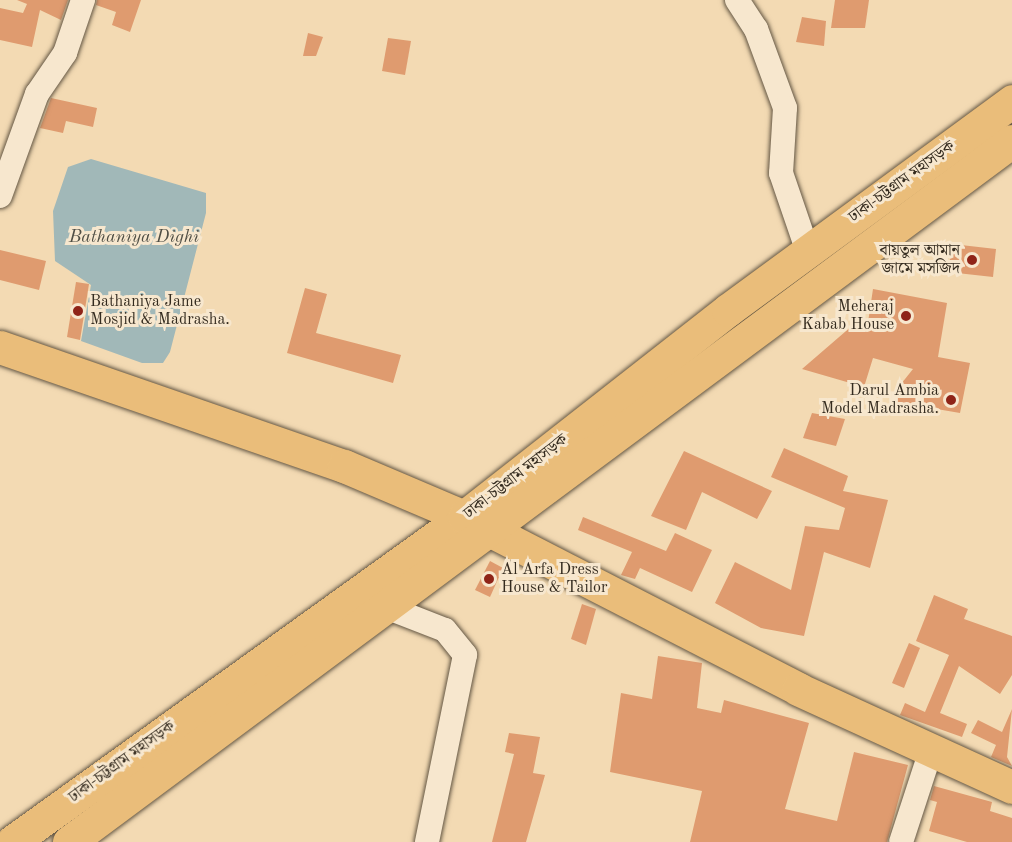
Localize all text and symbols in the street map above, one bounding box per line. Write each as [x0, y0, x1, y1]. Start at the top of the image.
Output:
street label: ঢাকা-চট্টগ্রাম মহাসড়ক [845, 137, 959, 227]
water label: Bathaniya Dighi [69, 226, 199, 248]
place label: বায়তুল আমান জামে মসজিদ [880, 241, 960, 279]
marker: বায়তুল আমান জামে মসজিদ [965, 253, 979, 267]
place label: Bathaniya Jame Mosjid & Madrasha. [90, 292, 230, 330]
place label: Meheraj Kabab House [802, 297, 894, 335]
marker: Bathaniya Jame Mosjid & Madrasha. [71, 304, 85, 318]
marker: Meheraj Kabab House [899, 309, 913, 323]
place label: Darul Ambia Model Madrasha. [821, 381, 939, 419]
marker: Darul Ambia Model Madrasha. [944, 393, 958, 407]
street label: ঢাকা-চট্টগ্রাম মহাসড়ক [460, 431, 572, 523]
place label: Al Arfa Dress House & Tailor [501, 560, 608, 598]
marker: Al Arfa Dress House & Tailor [482, 572, 496, 586]
street label: ঢাকা-চট্টগ্রাম মহাসড়ক [65, 717, 179, 807]

